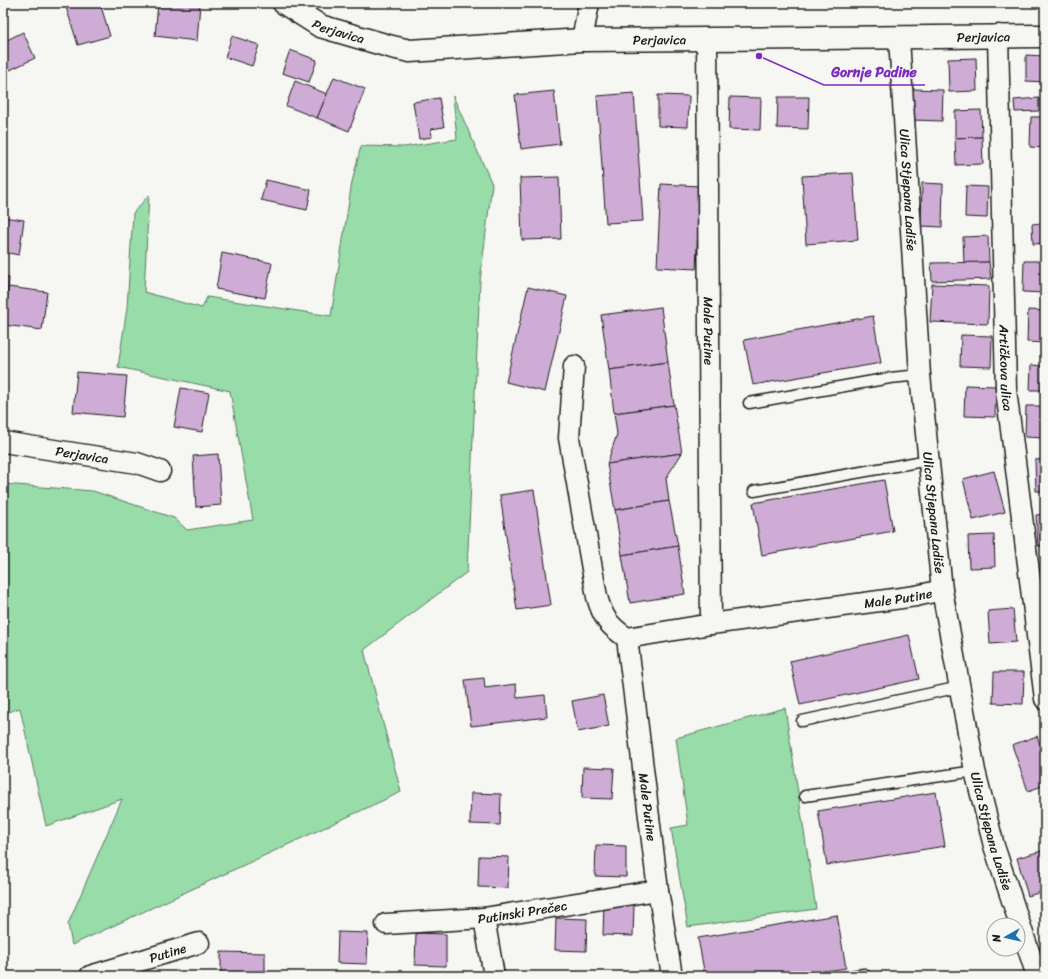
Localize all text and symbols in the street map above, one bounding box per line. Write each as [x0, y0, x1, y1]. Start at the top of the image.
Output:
street label: Perjavica [307, 13, 368, 51]
street label: Perjavica [957, 25, 1011, 49]
street label: Perjavica [633, 28, 687, 52]
callout: Gornje Padine [824, 59, 925, 85]
text: Gornje Padine [830, 60, 918, 85]
street label: Ulica Stjepana Ladiše [893, 128, 923, 252]
street label: Male Putine [697, 297, 720, 366]
street label: Artičkova ulica [993, 323, 1020, 413]
street label: Perjavica [54, 439, 111, 470]
street label: Ulica Stjepana Ladiše [916, 451, 951, 575]
street label: Male Putine [863, 582, 935, 615]
street label: Ulica Stjepana Ladiše [964, 769, 1019, 894]
street label: Male Putine [632, 772, 663, 843]
street label: Putinski Prečec [477, 894, 569, 930]
north arrow [986, 917, 1026, 957]
text: N [987, 933, 1007, 944]
street label: Putine [146, 937, 189, 969]

